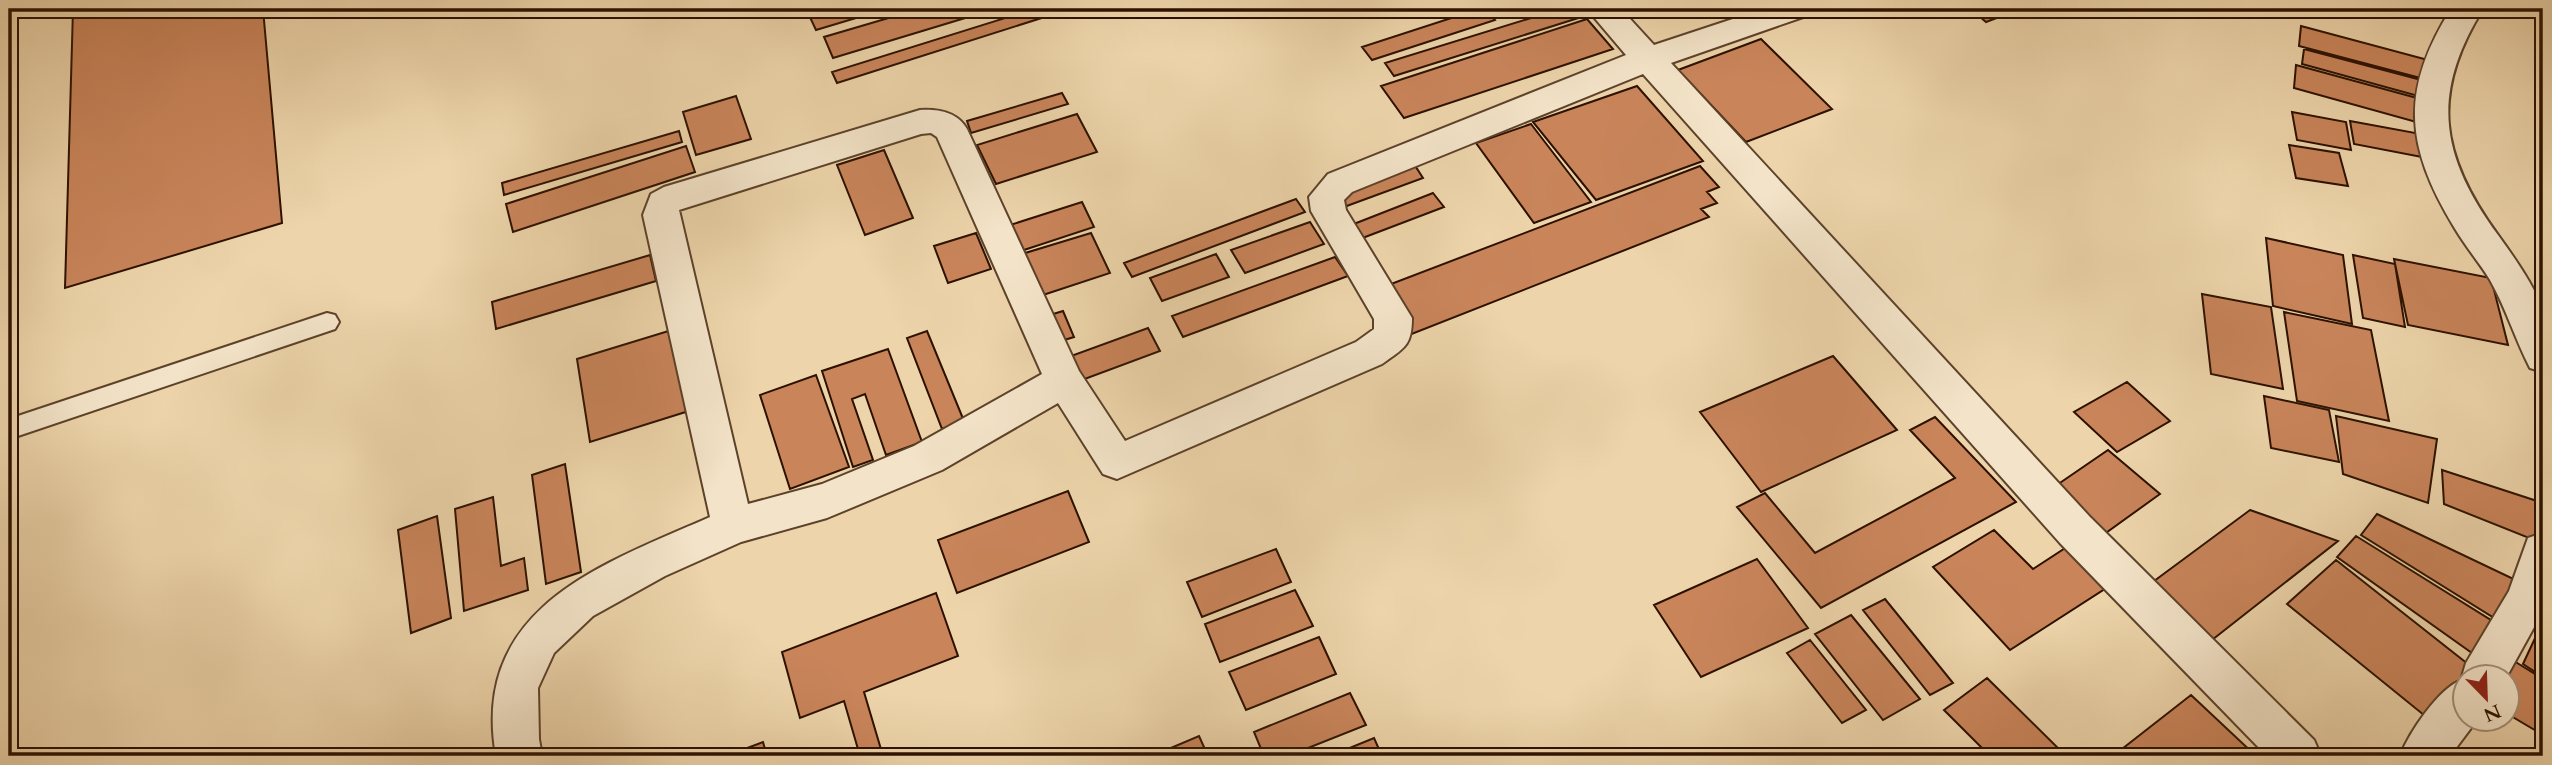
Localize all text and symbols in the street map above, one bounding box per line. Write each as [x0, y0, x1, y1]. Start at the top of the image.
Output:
north arrow [2450, 664, 2520, 734]
text: N [2479, 698, 2505, 728]

